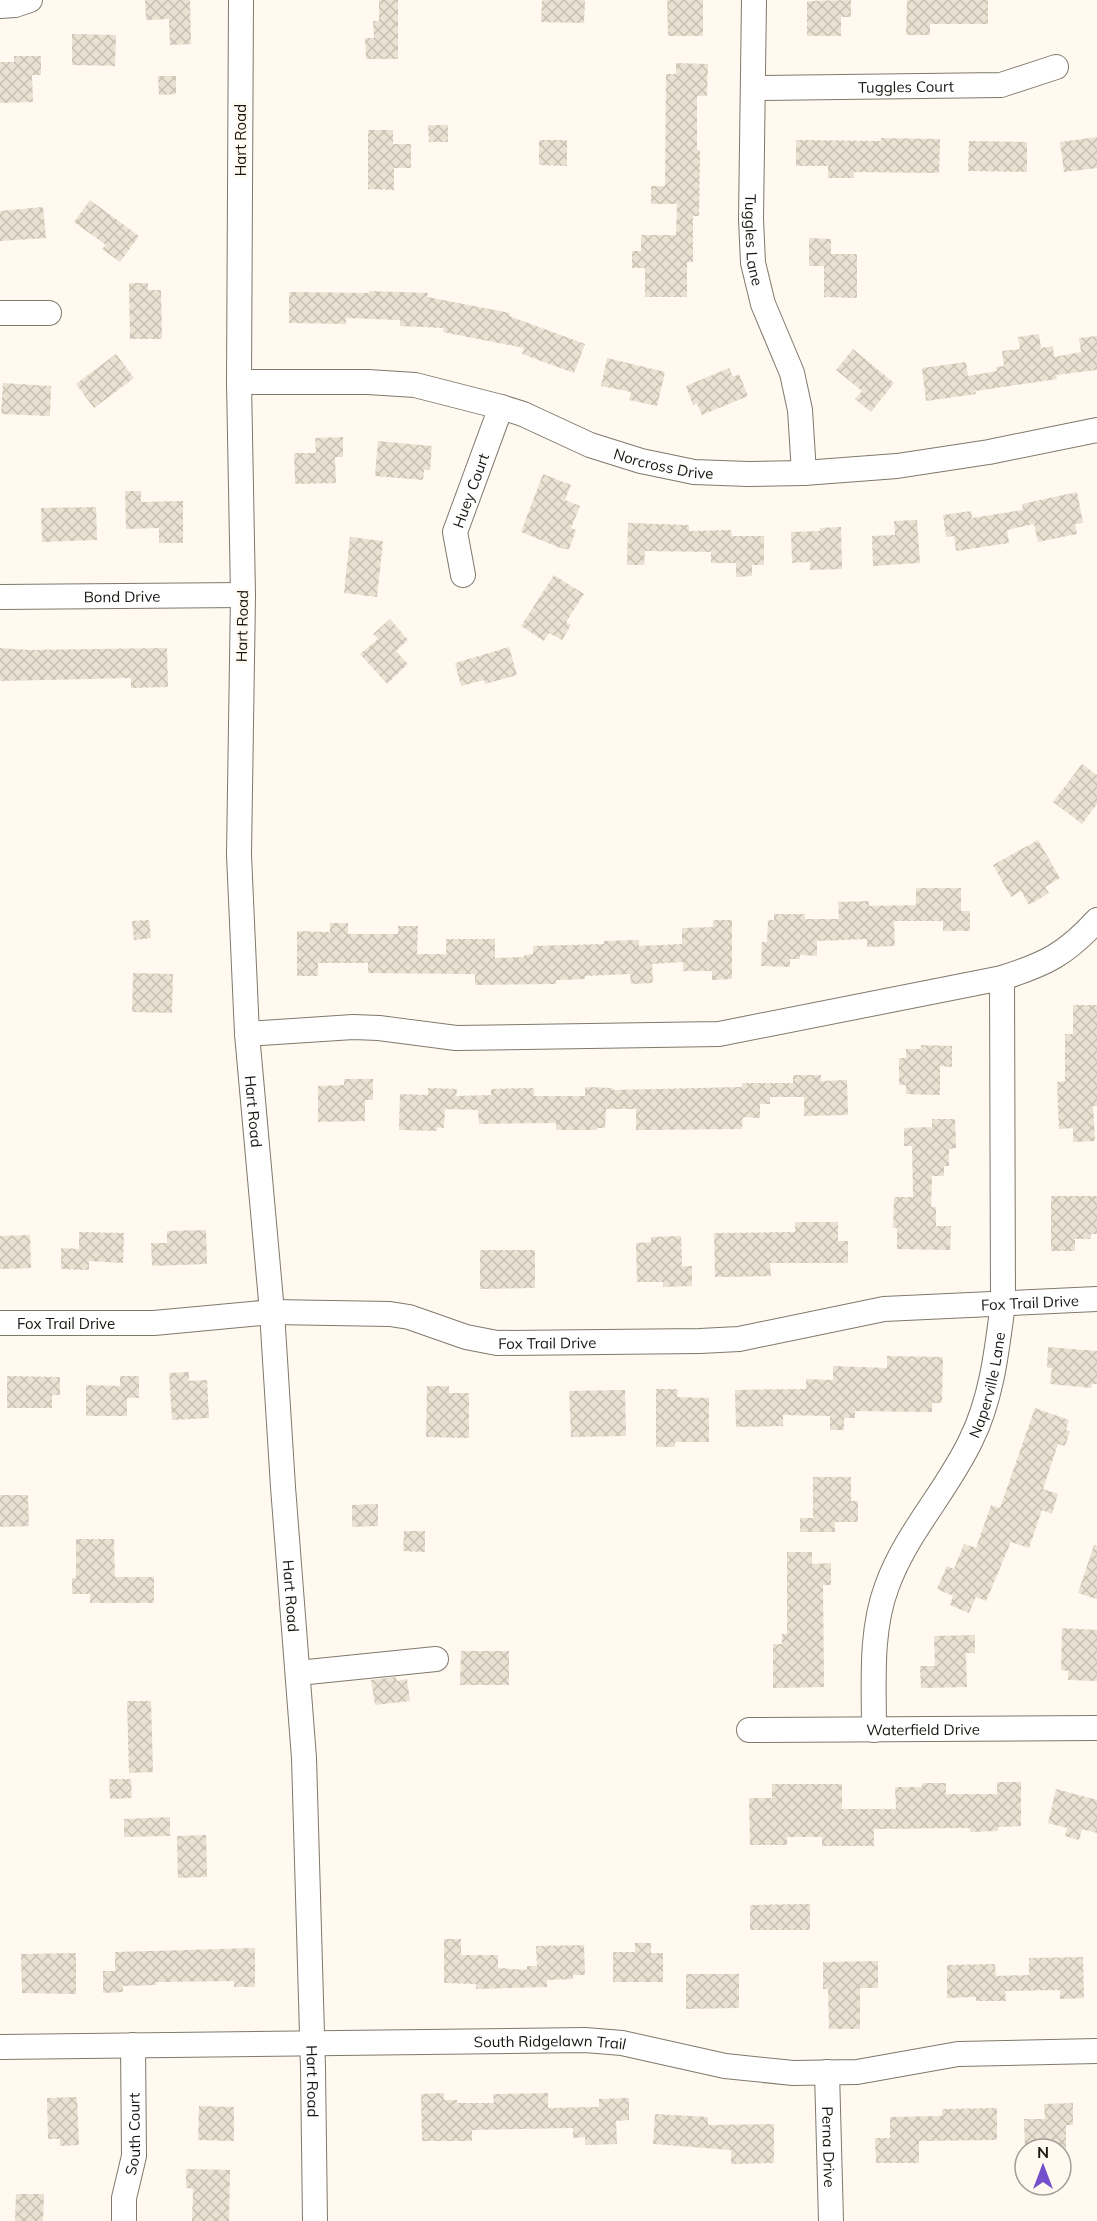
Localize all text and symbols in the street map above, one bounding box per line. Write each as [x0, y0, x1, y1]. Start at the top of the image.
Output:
street label: Tuggles Court [858, 76, 954, 96]
street label: Hart Road [231, 104, 250, 176]
street label: Tuggles Lane [741, 194, 768, 288]
street label: Norcross Drive [611, 444, 714, 482]
street label: Huey Court [448, 450, 493, 530]
street label: Bond Drive [84, 586, 160, 606]
street label: Hart Road [232, 590, 252, 662]
street label: Hart Road [241, 1075, 267, 1148]
street label: Fox Trail Drive [980, 1290, 1079, 1314]
street label: Fox Trail Drive [17, 1314, 115, 1333]
street label: Naperville Lane [964, 1331, 1009, 1441]
street label: Fox Trail Drive [498, 1333, 596, 1352]
street label: Hart Road [279, 1559, 304, 1633]
street label: Waterfield Drive [866, 1719, 980, 1739]
street label: South Ridgelawn Trail [474, 2030, 628, 2053]
street label: Hart Road [303, 2045, 323, 2118]
street label: South Court [120, 2093, 144, 2177]
street label: Perna Drive [818, 2106, 840, 2188]
north arrow [1013, 2137, 1073, 2197]
text: N [1037, 2142, 1049, 2162]

